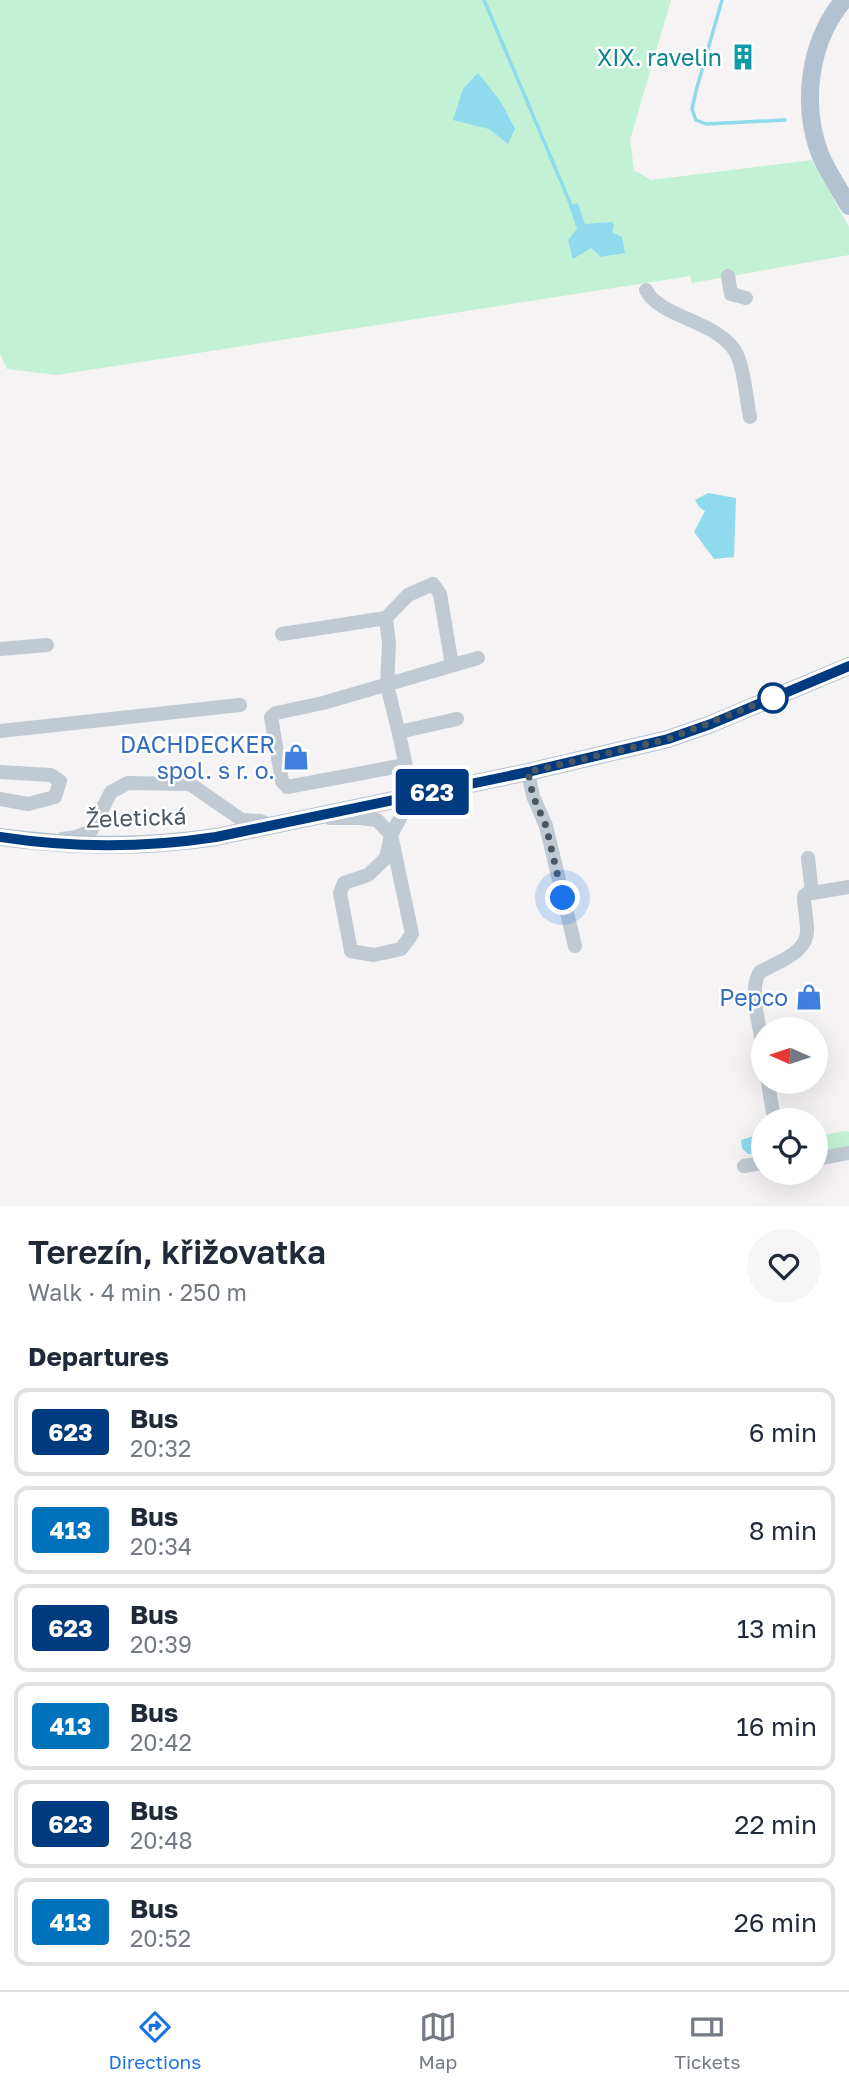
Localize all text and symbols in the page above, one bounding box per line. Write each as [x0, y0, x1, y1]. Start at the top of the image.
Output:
building icon: XIX. ravelin [728, 42, 758, 72]
place label: XIX. ravelin [597, 43, 722, 71]
unlabelled marker [758, 683, 788, 713]
place label: DACHDECKER spol. s r. o. [120, 730, 275, 784]
shop icon: DACHDECKER spol. s r. o. [281, 742, 311, 772]
line badge: 623 [392, 769, 472, 815]
text: 623 [410, 777, 454, 806]
street label: Želetická [85, 801, 187, 833]
your location [545, 880, 580, 915]
shop icon: Pepco [794, 982, 824, 1012]
place label: Pepco [719, 983, 788, 1011]
north arrow [751, 1017, 828, 1094]
map controls [751, 1017, 828, 1185]
button: locate [751, 1108, 828, 1185]
button: heart [747, 1229, 821, 1303]
text: Terezín, křižovatka [28, 1232, 326, 1271]
text: Walk · 4 min · 250 m [28, 1278, 247, 1306]
text: Departures [28, 1341, 169, 1372]
text: Bus [130, 1403, 178, 1434]
text: 623 [48, 1417, 93, 1446]
text: 6 min [749, 1417, 817, 1448]
text: 20:32 [130, 1434, 191, 1462]
text: Bus [130, 1501, 178, 1532]
text: 413 [50, 1515, 92, 1544]
text: 8 min [749, 1515, 817, 1546]
text: 20:34 [130, 1532, 192, 1560]
text: Bus [130, 1599, 178, 1630]
text: 623 [48, 1613, 93, 1642]
text: 13 min [737, 1613, 817, 1644]
text: 20:39 [130, 1630, 192, 1658]
text: Bus [130, 1697, 178, 1728]
text: 413 [50, 1711, 92, 1740]
text: 16 min [736, 1711, 817, 1742]
text: 20:42 [130, 1728, 192, 1756]
text: Bus [130, 1795, 178, 1826]
text: 623 [48, 1809, 93, 1838]
text: 22 min [734, 1809, 817, 1840]
text: 20:48 [130, 1826, 193, 1854]
text: Bus [130, 1893, 178, 1924]
text: 413 [50, 1907, 92, 1936]
text: 26 min [734, 1907, 817, 1938]
text: 20:52 [130, 1924, 191, 1952]
tab: Directions [109, 2008, 201, 2073]
tab: Map [418, 2008, 457, 2073]
tab: Tickets [674, 2008, 740, 2073]

